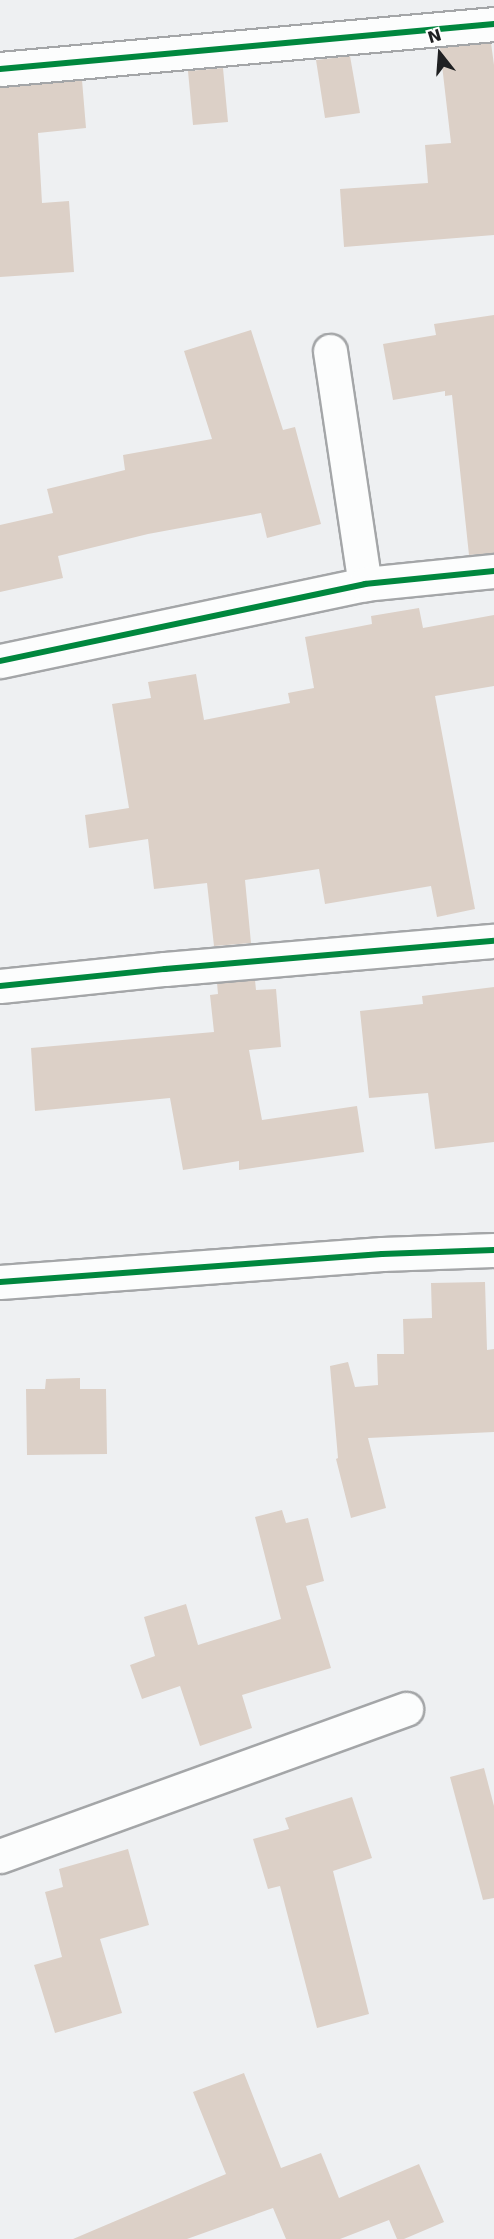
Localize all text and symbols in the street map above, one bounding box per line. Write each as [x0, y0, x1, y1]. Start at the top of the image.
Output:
north arrow [410, 24, 470, 84]
text: N [425, 25, 444, 47]

